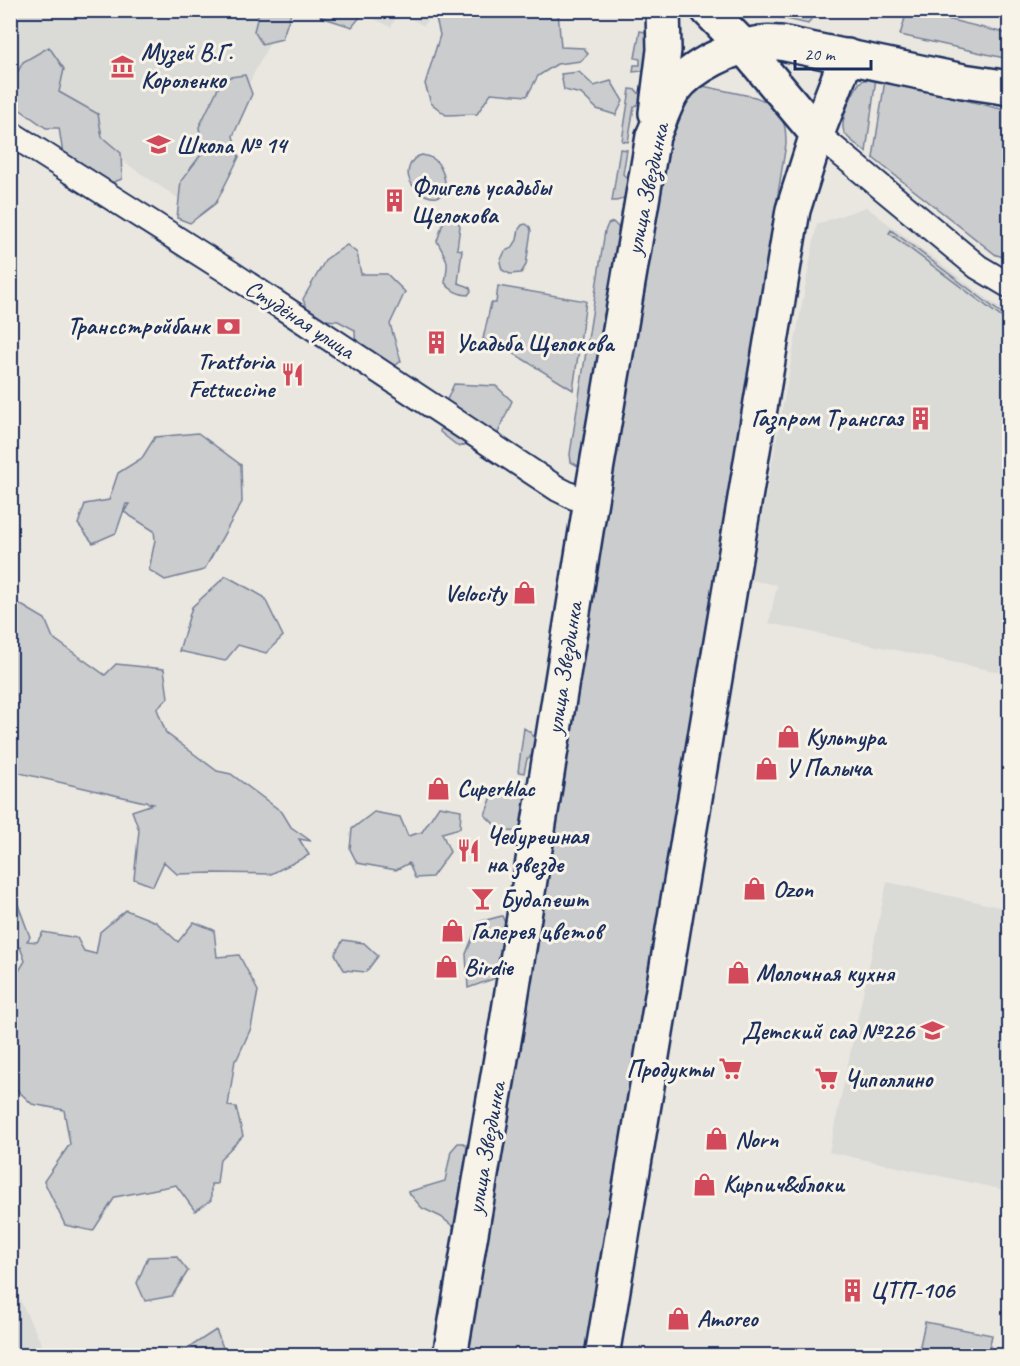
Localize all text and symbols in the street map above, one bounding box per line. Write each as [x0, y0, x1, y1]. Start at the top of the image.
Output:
scale bar [795, 33, 872, 71]
place label: Музей В.Г. Короленко [141, 37, 234, 95]
text: 20 m [804, 43, 837, 65]
museum icon: Музей В.Г. Короленко [110, 53, 136, 79]
street label: улица Звездинка [618, 118, 677, 260]
place label: Школа № 14 [176, 130, 289, 160]
school or university icon: Школа № 14 [145, 132, 171, 158]
place label: Флигель усадьбы Щелокова [412, 172, 553, 230]
building icon: Флигель усадьбы Щелокова [381, 188, 407, 214]
street label: Студёная улица [240, 273, 362, 366]
place label: Трансстройбанк [67, 311, 212, 341]
bank icon: Трансстройбанк [215, 313, 241, 339]
place label: Усадьба Щелокова [455, 328, 616, 358]
building icon: Усадьба Щелокова [424, 330, 450, 356]
place label: Trattoria Fettuccine [189, 346, 276, 404]
restaurant icon: Trattoria Fettuccine [279, 362, 305, 388]
place label: Газпром Трансгаз [751, 403, 905, 434]
building icon: Газпром Трансгаз [908, 405, 934, 431]
place label: Velocity [444, 578, 509, 608]
shop icon: Velocity [511, 580, 537, 606]
street label: улица Звездинка [538, 598, 591, 738]
place label: Культура [806, 722, 888, 752]
shop icon: Культура [775, 724, 801, 750]
place label: У Палыча [785, 753, 874, 783]
shop icon: У Палыча [754, 755, 780, 781]
place label: Cuperklac [457, 773, 536, 803]
shop icon: Cuperklac [426, 775, 452, 801]
place label: Чебурешная на звезде [486, 821, 589, 880]
restaurant icon: Чебурешная на звезде [455, 837, 481, 863]
place label: Ozon [773, 874, 814, 904]
shop icon: Ozon [742, 876, 768, 902]
place label: Будапешт [500, 884, 589, 914]
bar icon: Будапешт [469, 886, 495, 912]
place label: Галерея цветов [471, 916, 607, 946]
shop icon: Галерея цветов [440, 918, 466, 944]
place label: Birdie [464, 952, 514, 982]
shop icon: Birdie [433, 954, 459, 980]
place label: Молочная кухня [756, 958, 896, 988]
shop icon: Молочная кухня [725, 960, 751, 986]
place label: Детский сад №226 [742, 1016, 916, 1046]
school or university icon: Детский сад №226 [919, 1018, 945, 1044]
place label: Продукты [626, 1054, 715, 1084]
supermarket icon: Продукты [718, 1056, 744, 1082]
place label: Чиполлино [844, 1064, 935, 1094]
supermarket icon: Чиполлино [813, 1066, 839, 1092]
street label: улица Звездинка [459, 1077, 514, 1219]
place label: Norn [735, 1124, 779, 1154]
shop icon: Norn [704, 1126, 730, 1152]
place label: Кирпич&блоки [723, 1169, 846, 1199]
shop icon: Кирпич&блоки [692, 1171, 718, 1197]
place label: ЦТП-106 [870, 1275, 956, 1305]
building icon: ЦТП-106 [839, 1277, 865, 1303]
place label: Amoreo [697, 1303, 760, 1333]
shop icon: Amoreo [666, 1305, 692, 1331]

